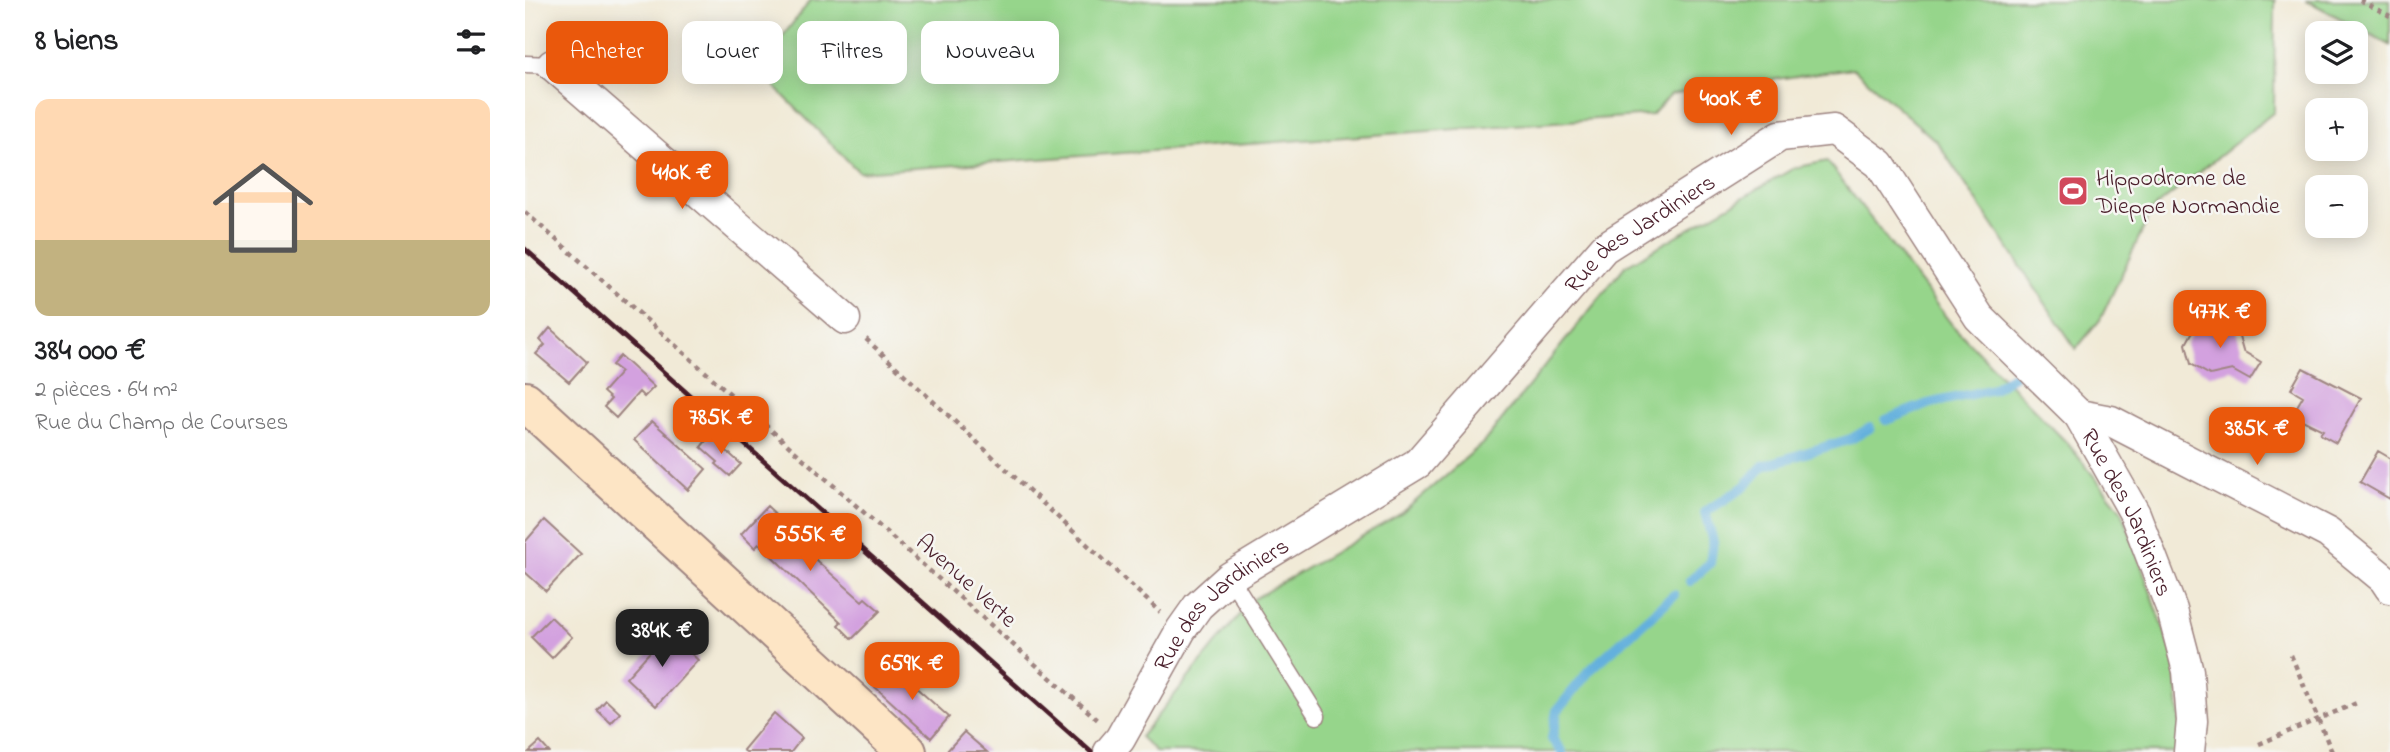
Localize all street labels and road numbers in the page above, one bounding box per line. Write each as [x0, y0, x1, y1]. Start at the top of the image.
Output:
street label: Rue des Jardiniers [1557, 166, 1723, 302]
street label: Rue des Jardiniers [2070, 423, 2180, 602]
street label: Avenue Verte [907, 527, 1024, 637]
street label: Rue des Jardiniers [1146, 530, 1297, 678]

